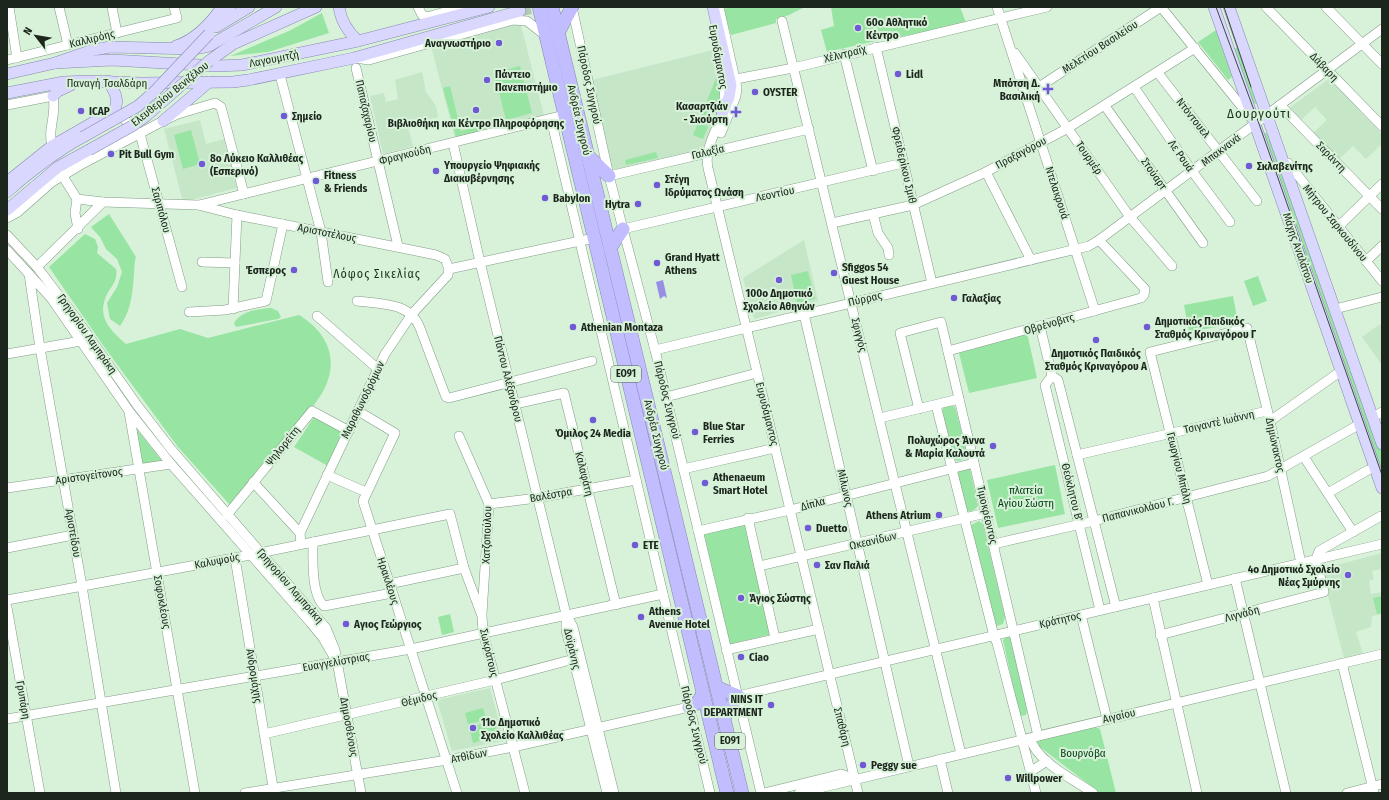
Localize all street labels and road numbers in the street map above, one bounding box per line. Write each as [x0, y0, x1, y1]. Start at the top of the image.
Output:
street label: Μελετίου Βασιλείου [1060, 18, 1140, 76]
street label: Ευρυδάμαντος [706, 24, 730, 90]
street label: Καλλιρόης [68, 27, 116, 51]
street label: Χέλντραϊχ [823, 42, 868, 65]
street label: Πάροδος Συγγρού [574, 45, 604, 125]
street label: Λαγουμιτζή [248, 48, 300, 70]
street label: Δάβαρη [1307, 50, 1341, 84]
street label: Ελευθερίου Βενιζέλου [129, 59, 211, 129]
street label: Παναγή Τσαλδάρη [67, 77, 147, 90]
street label: Παπαζαχαρίου [352, 78, 380, 144]
street label: Ανδρέα Συγγρού [565, 83, 593, 157]
street label: Ντόντουελ [1173, 96, 1213, 141]
street label: Φρειδερίκου Σμιθ [889, 125, 919, 205]
street label: Μπακνανά [1199, 131, 1243, 169]
street label: Πραξαγόρου [993, 134, 1049, 172]
street label: Λε Ρουά [1165, 138, 1197, 174]
street label: Τουρμέρ [1073, 139, 1105, 177]
street label: Σαράντη [1313, 139, 1349, 175]
street label: Φραγκούδη [378, 142, 432, 168]
street label: Γαλαξία [690, 142, 726, 162]
street label: Στούαρτ [1138, 156, 1170, 193]
street label: Ντελακρουά [1042, 165, 1072, 221]
street label: Μήτρου Σαρκουδίνου [1300, 182, 1370, 264]
street label: Λεοντίου [754, 184, 796, 204]
street label: Σαριπόλου [149, 186, 173, 234]
street label: Μάχης Αναλάτου [1280, 211, 1316, 285]
street label: Αριστοτέλους [296, 221, 358, 245]
street label: Πύρρας [847, 289, 884, 309]
street label: Γρηγορίου Λαμπράκη [54, 291, 120, 377]
street label: Οβρένοβιτς [1022, 311, 1076, 337]
street label: Σφιγγός [848, 317, 870, 354]
street label: Πάντου Αλέξανδρου [491, 335, 525, 423]
street label: Μαραθωνοδρόμων [339, 359, 388, 441]
street label: Πάροδος Συγγρού [651, 360, 683, 440]
road number: ΕΟ91 [611, 366, 641, 382]
street label: Ευρυδάμαντος [753, 381, 781, 447]
street label: Ανδρέα Συγγρού [641, 398, 671, 472]
street label: Τσιγαντέ Ιωάννη [1182, 408, 1256, 436]
street label: Δημώνακτος [1263, 416, 1287, 474]
street label: Ψηλορείτη [263, 424, 303, 468]
street label: Γεωργίου Μπάλη [1164, 431, 1194, 505]
street label: Καλαφάτη [572, 450, 596, 498]
street label: Θεόκλητου Β΄ [1059, 462, 1085, 522]
street label: Αριστογείτονος [55, 465, 124, 487]
street label: Μίλωνος [834, 468, 856, 508]
street label: Τιμοκρέοντος [974, 484, 1000, 546]
street label: Βαλέστρα [529, 485, 573, 505]
street label: Δίπλα [799, 494, 827, 514]
street label: Παπανικολάου Γ. [1101, 495, 1175, 525]
street label: Χατζοπούλου [479, 506, 495, 564]
street label: Αριστείδου [62, 508, 84, 558]
street label: Ωκεανίδων [848, 529, 898, 553]
street label: Γρηγορίου Λαμπράκη [254, 546, 326, 626]
street label: Καλυψούς [193, 550, 241, 572]
street label: Ηρακλέους [374, 556, 402, 607]
street label: Σοφοκλέους [151, 574, 173, 630]
street label: Λιγνάδη [1223, 603, 1261, 625]
street label: Κράτητος [1038, 609, 1082, 631]
street label: Σωκράτους [477, 627, 501, 679]
street label: Δοϊράνης [561, 627, 583, 671]
street label: Ανδρομάχης [243, 648, 265, 704]
street label: Ευαγγελίστριας [302, 650, 371, 674]
street label: Γρυπάρη [13, 680, 33, 720]
street label: Πάροδος Συγγρού [678, 685, 710, 765]
street label: Θέμιδος [400, 688, 438, 710]
street label: Δημοσθένους [337, 696, 361, 758]
street label: Σπαθάρη [831, 706, 853, 748]
street label: Αιγαίου [1101, 706, 1137, 726]
road number: ΕΟ91 [715, 733, 745, 749]
street label: Ατθίδων [450, 746, 488, 766]

